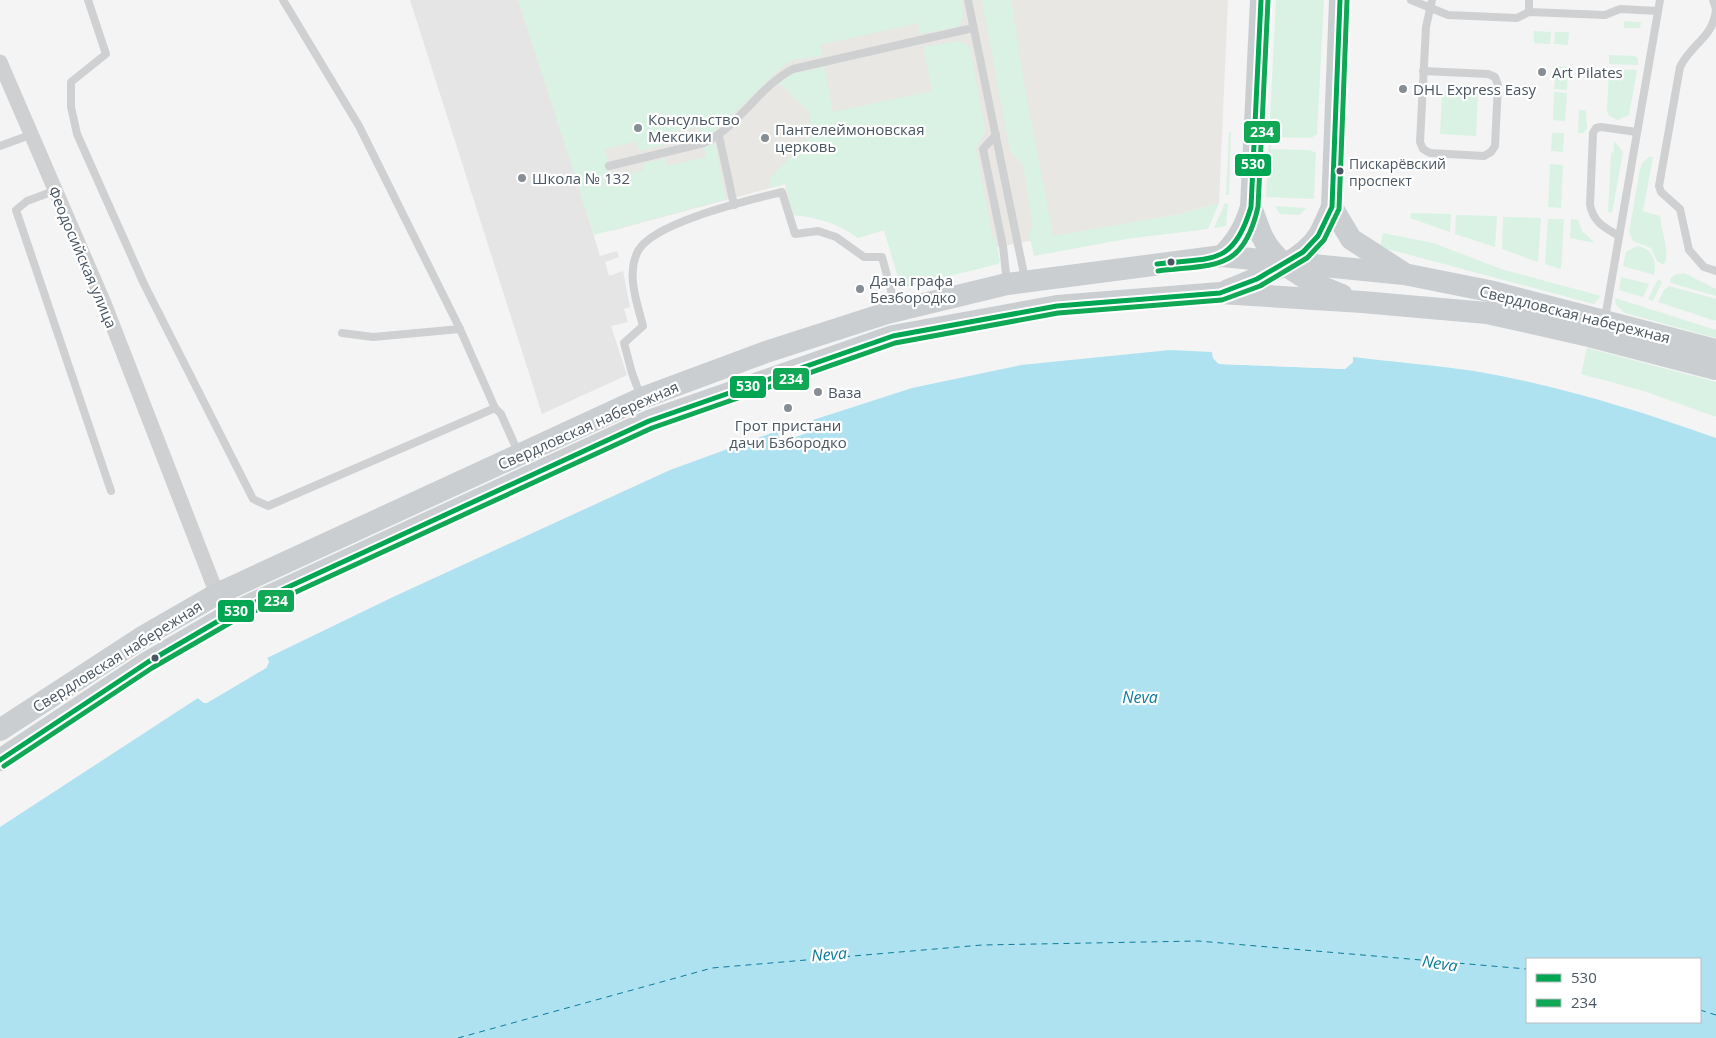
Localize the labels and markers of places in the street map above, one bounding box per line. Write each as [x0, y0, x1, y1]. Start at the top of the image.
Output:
place label: Art Pilates [1552, 62, 1623, 82]
marker: Art Pilates [1536, 66, 1548, 78]
place label: DHL Express Easy [1413, 79, 1537, 99]
marker: DHL Express Easy [1397, 83, 1409, 95]
place label: Консульство Мексики [648, 109, 740, 146]
place label: Пантелеймоновская церковь [775, 119, 925, 156]
marker: Консульство Мексики [632, 122, 644, 134]
marker: Пантелеймоновская церковь [759, 132, 771, 144]
place label: Пискарёвский проспект [1349, 154, 1446, 190]
marker: Пискарёвский проспект [1335, 166, 1345, 176]
place label: Школа № 132 [532, 168, 630, 188]
marker: Школа № 132 [516, 172, 528, 184]
unlabelled marker [1166, 257, 1176, 267]
place label: Дача графа Безбородко [870, 270, 956, 307]
marker: Дача графа Безбородко [854, 283, 866, 295]
place label: Ваза [828, 382, 862, 402]
marker: Ваза [812, 386, 824, 398]
marker: Грот пристани дачи Бзбородко [782, 402, 794, 414]
place label: Грот пристани дачи Бзбородко [729, 415, 847, 452]
unlabelled marker [150, 653, 160, 663]

